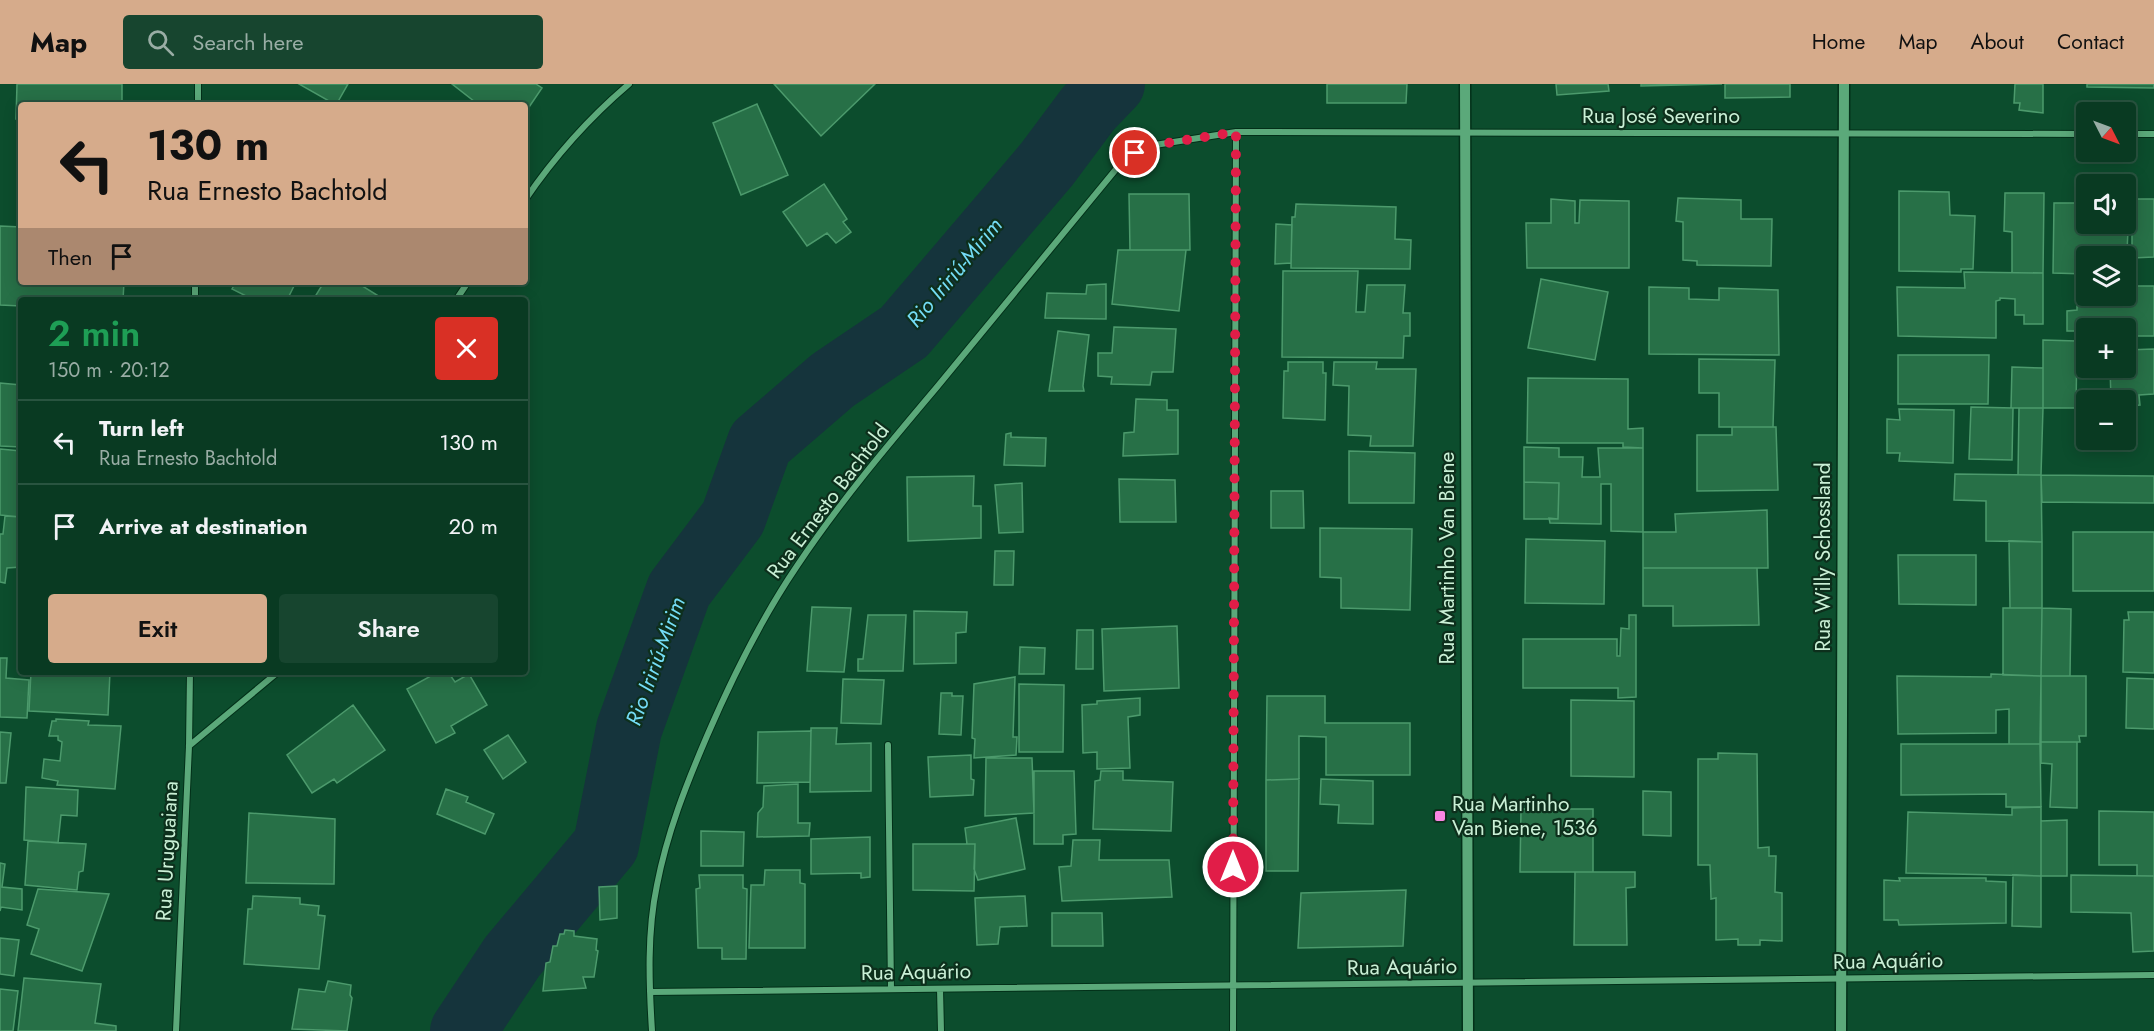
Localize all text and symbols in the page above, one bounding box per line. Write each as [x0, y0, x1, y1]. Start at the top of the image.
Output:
search box [123, 15, 543, 69]
text: Map [30, 22, 87, 63]
icon: search [144, 26, 177, 59]
text: Search here [192, 26, 304, 58]
text: Home [1812, 27, 1865, 57]
text: Map [1898, 27, 1938, 57]
text: About [1971, 27, 2024, 57]
text: Contact [2057, 27, 2124, 57]
street label: Rua José Severino [1582, 101, 1740, 131]
north arrow [2076, 102, 2136, 162]
map controls [2076, 102, 2136, 450]
text: 130 m [147, 115, 269, 176]
icon: left [48, 126, 126, 204]
pin [1109, 127, 1160, 178]
icon: arrive [1118, 136, 1151, 169]
text: Rua Ernesto Bachtold [147, 171, 388, 210]
button: sound [2076, 174, 2136, 234]
water label: Rio Iririú-Mirim [898, 210, 1010, 334]
icon: arrive [105, 240, 138, 273]
text: Then [48, 241, 93, 273]
button: layers [2076, 246, 2136, 306]
text: 2 min [48, 307, 140, 359]
button: close [435, 317, 498, 380]
button: + [2076, 318, 2136, 378]
text: 150 m · 20:12 [48, 356, 170, 385]
button: − [2076, 390, 2136, 450]
text: Turn left [99, 412, 184, 444]
street label: Rua Ernesto Bachtold [760, 417, 896, 585]
icon: left [48, 426, 81, 459]
text: 130 m [439, 426, 498, 458]
text: Rua Ernesto Bachtold [99, 444, 277, 473]
street label: Rua Martinho Van Biene [1432, 451, 1462, 664]
street label: Rua Willy Schossland [1808, 462, 1838, 652]
icon: arrive [48, 510, 81, 543]
text: Arrive at destination [99, 510, 308, 542]
text: 20 m [449, 510, 498, 542]
water label: Rio Iririú-Mirim [617, 592, 693, 730]
button: Exit [48, 594, 267, 663]
button: Share [279, 594, 498, 663]
street label: Rua Uruguaiana [148, 780, 186, 922]
place label: Rua Martinho Van Biene, 1536 [1452, 789, 1598, 843]
marker: Rua Martinho Van Biene, 1536 [1433, 809, 1447, 823]
position arrow [1201, 835, 1265, 899]
street label: Rua Aquário [1833, 945, 1943, 977]
street label: Rua Aquário [1347, 951, 1457, 983]
street label: Rua Aquário [861, 956, 971, 988]

